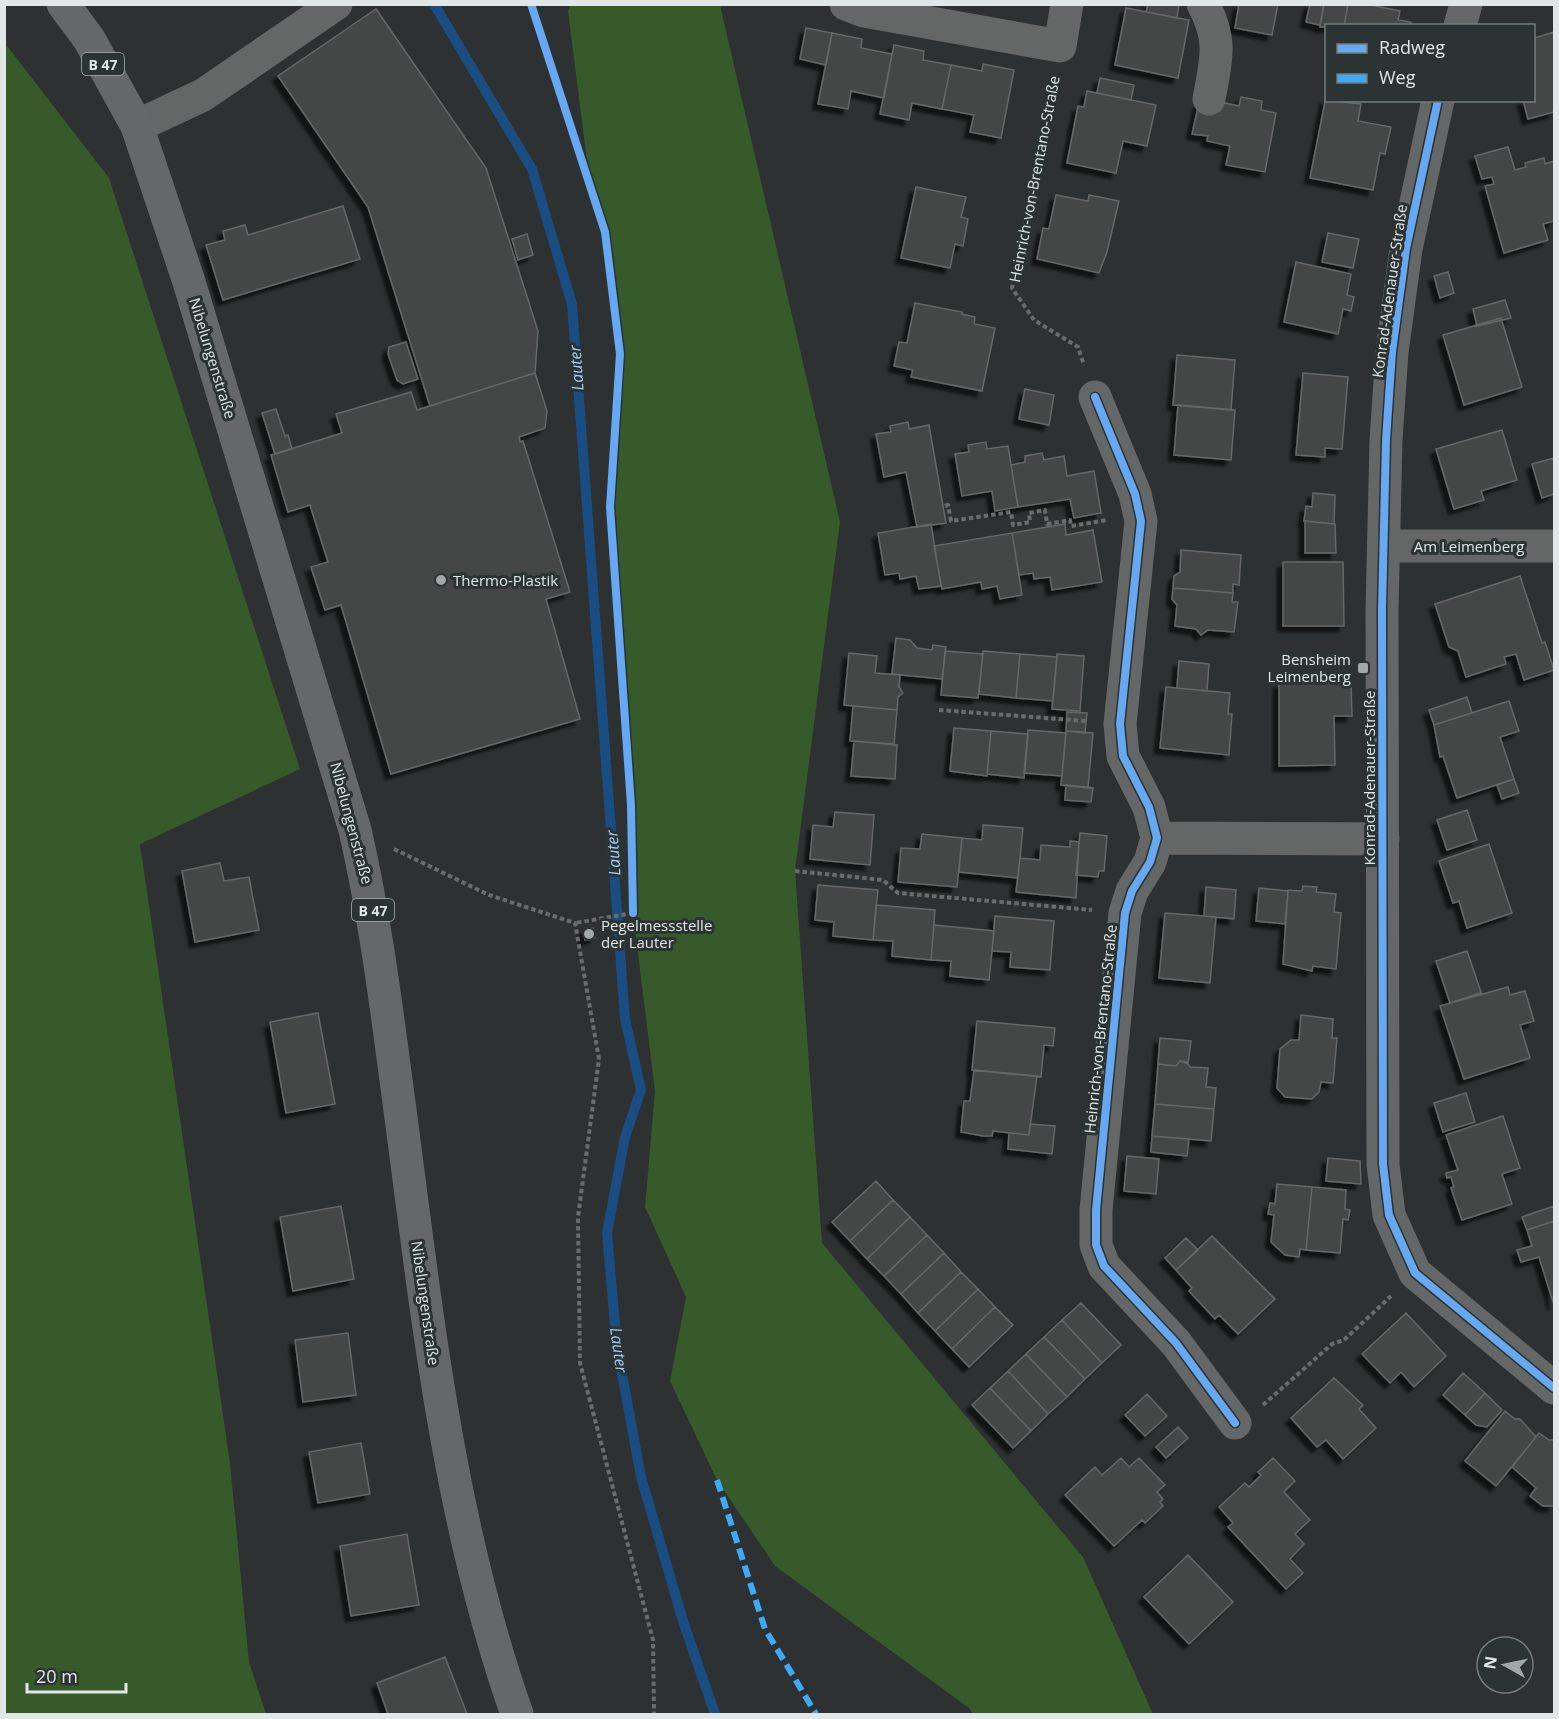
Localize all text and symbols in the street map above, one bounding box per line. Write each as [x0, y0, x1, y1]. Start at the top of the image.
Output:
legend [1325, 24, 1535, 102]
text: Radweg [1379, 35, 1445, 59]
road number: B 47 [82, 53, 124, 75]
text: Weg [1379, 65, 1416, 89]
street label: Heinrich-von-Brentano-Straße [1004, 74, 1064, 284]
street label: Konrad-Adenauer-Straße [1367, 203, 1411, 379]
street label: Nibelungenstraße [185, 295, 241, 421]
water label: Lauter [563, 344, 589, 391]
street label: Am Leimenberg [1414, 536, 1524, 556]
place label: Thermo-Plastik [453, 570, 558, 590]
marker: Thermo-Plastik [434, 573, 448, 587]
place label: Bensheim Leimenberg [1268, 649, 1351, 686]
marker: Bensheim Leimenberg [1356, 661, 1370, 675]
street label: Konrad-Adenauer-Straße [1359, 691, 1379, 865]
street label: Nibelungenstraße [326, 760, 378, 886]
water label: Lauter [600, 829, 626, 876]
road number: B 47 [352, 899, 394, 921]
place label: Pegelmessstelle der Lauter [601, 915, 712, 952]
street label: Heinrich-von-Brentano-Straße [1079, 923, 1121, 1135]
marker: Pegelmessstelle der Lauter [582, 927, 596, 941]
street label: Nibelungenstraße [407, 1240, 445, 1366]
water label: Lauter [605, 1326, 633, 1375]
north arrow [1475, 1635, 1535, 1695]
text: N [1478, 1655, 1502, 1671]
scale bar [27, 1656, 126, 1694]
text: 20 m [36, 1664, 78, 1688]

